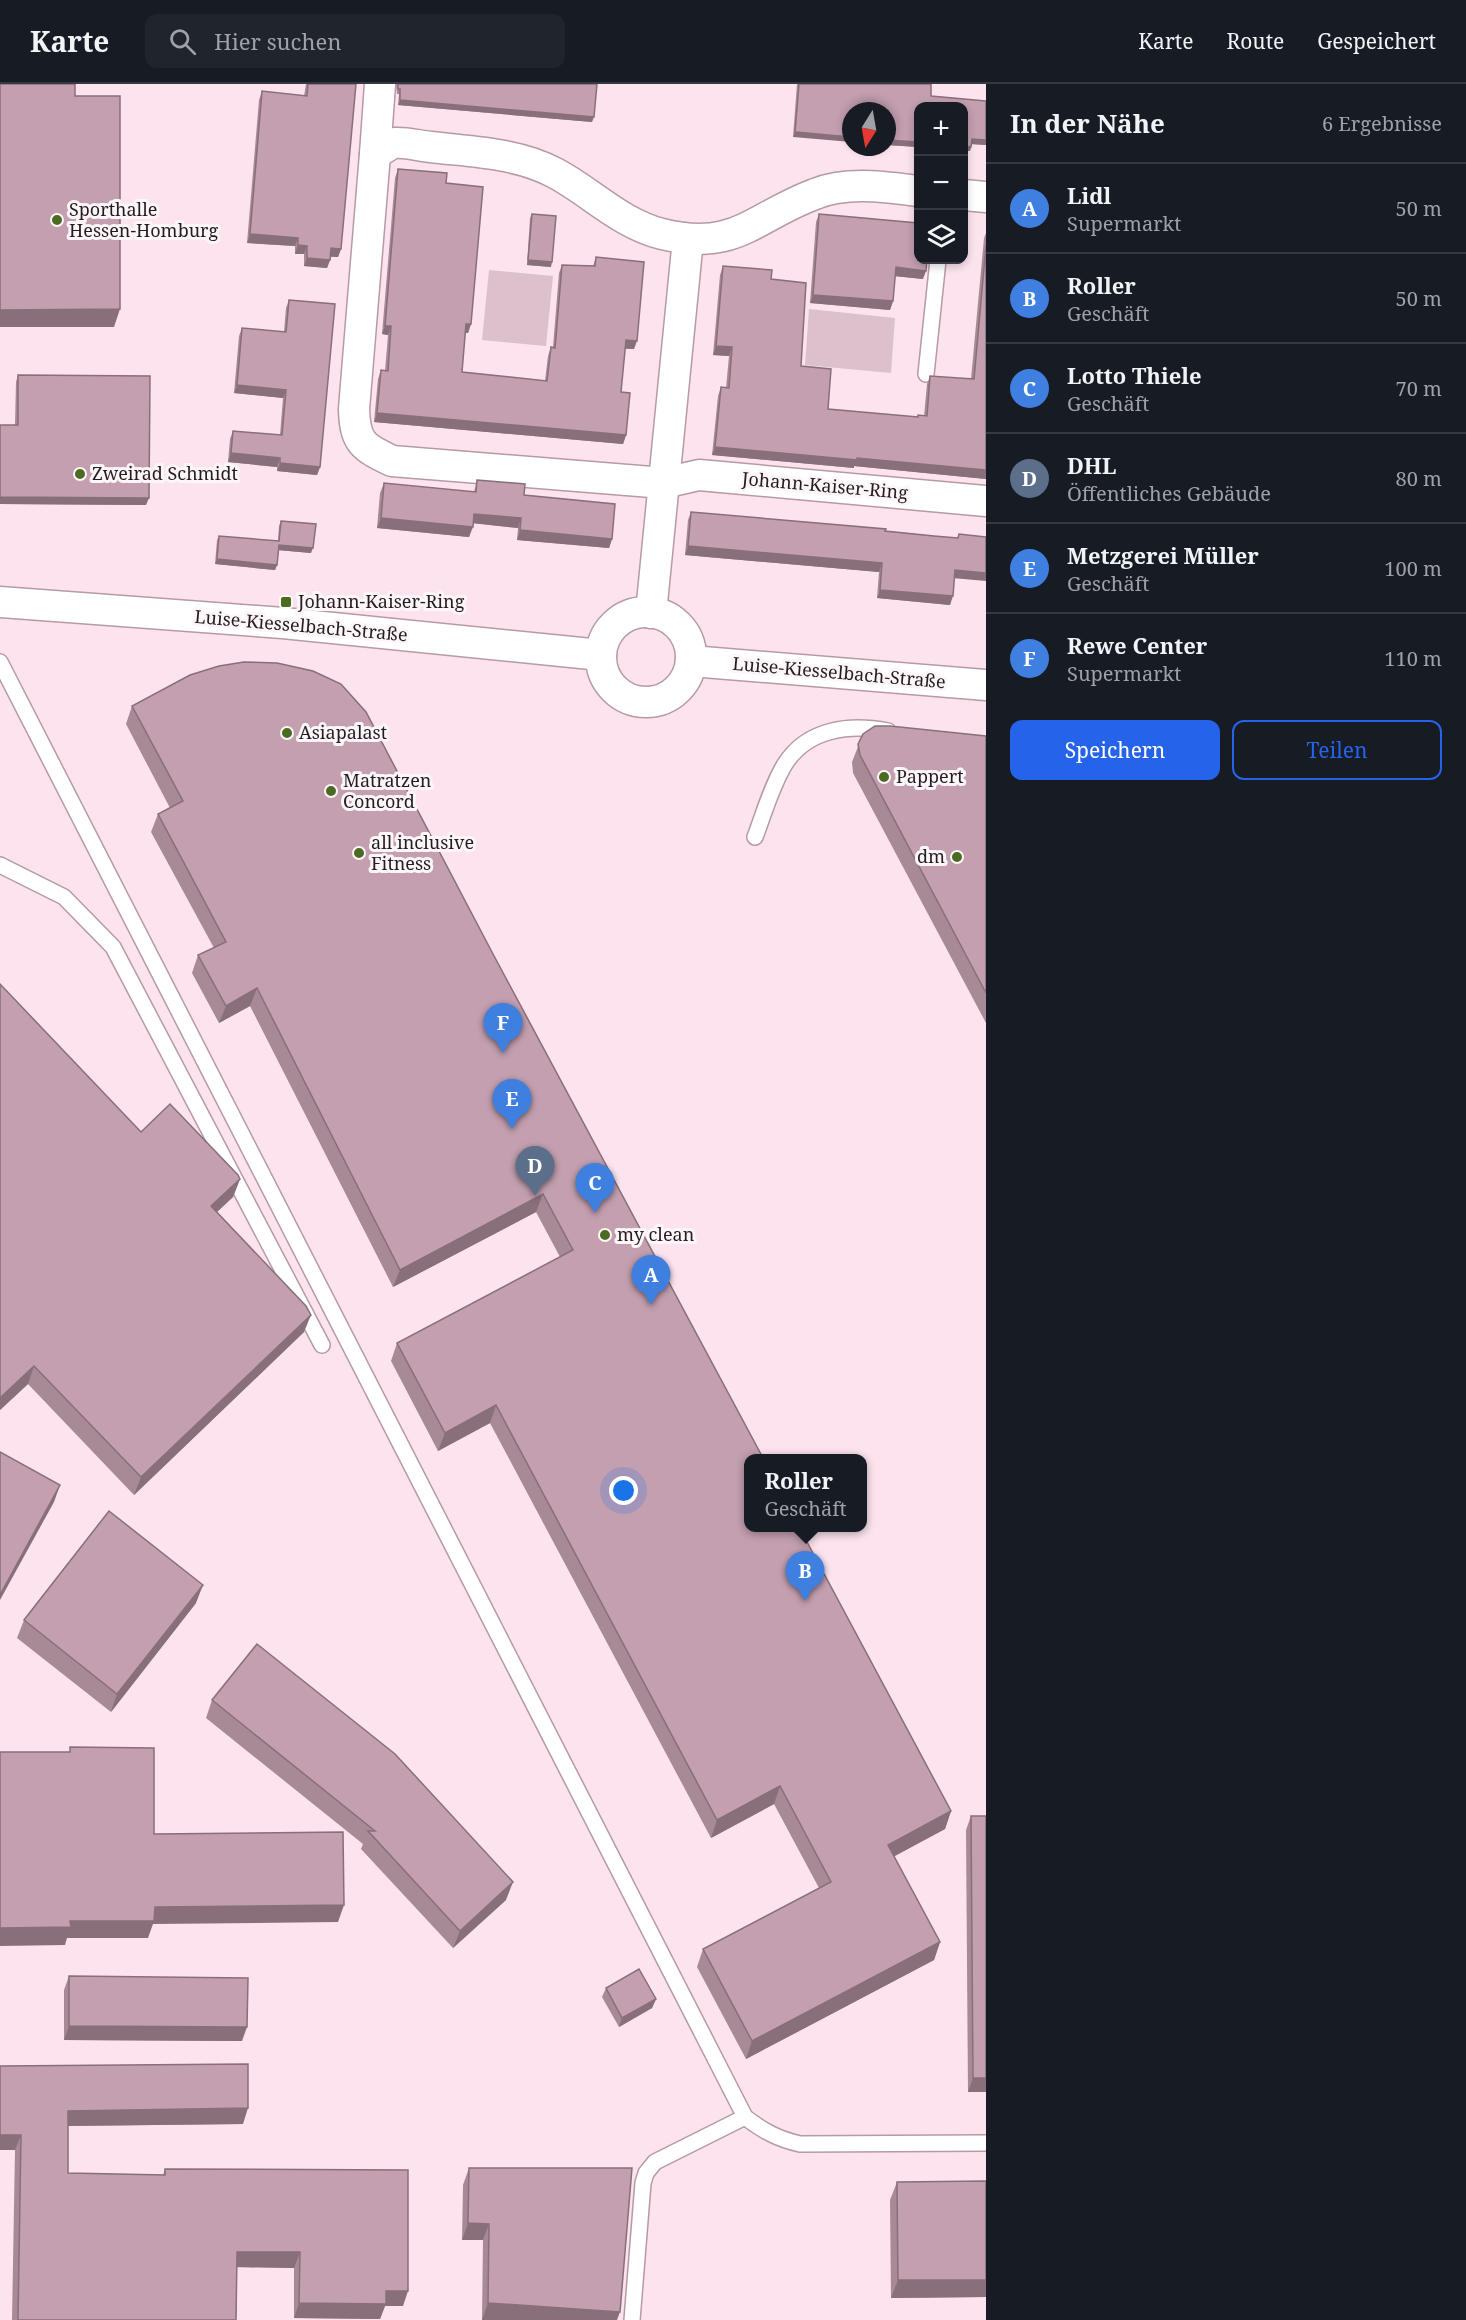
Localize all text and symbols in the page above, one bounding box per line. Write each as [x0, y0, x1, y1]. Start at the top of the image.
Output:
search box [145, 14, 565, 68]
text: Karte [30, 22, 109, 60]
icon: search [166, 25, 199, 58]
text: Hier suchen [214, 26, 341, 56]
text: Karte [1138, 27, 1193, 55]
text: Route [1226, 27, 1284, 55]
text: Gespeichert [1317, 27, 1436, 55]
north arrow [842, 102, 896, 156]
map controls [914, 102, 968, 264]
button: + [914, 102, 968, 156]
text: In der Nähe [1010, 105, 1165, 141]
text: 6 Ergebnisse [1322, 110, 1442, 137]
button: − [914, 156, 968, 210]
text: Lidl [1067, 180, 1111, 210]
text: A [1022, 195, 1037, 222]
text: 50 m [1396, 195, 1442, 222]
place label: Sporthalle Hessen-Homburg [69, 197, 219, 242]
button: layers [914, 210, 968, 264]
text: Supermarkt [1067, 210, 1181, 237]
marker: Sporthalle Hessen-Homburg [50, 213, 64, 227]
text: Roller [1067, 270, 1136, 300]
text: B [1023, 285, 1036, 312]
text: 50 m [1396, 285, 1442, 312]
text: Geschäft [1067, 300, 1149, 327]
text: Lotto Thiele [1067, 360, 1202, 390]
text: C [1023, 375, 1036, 402]
text: 70 m [1396, 375, 1442, 402]
text: Geschäft [1067, 390, 1149, 417]
text: DHL [1067, 450, 1116, 480]
place label: Zweirad Schmidt [92, 461, 238, 485]
text: D [1022, 465, 1037, 492]
text: 80 m [1396, 465, 1442, 492]
street label: Johann-Kaiser-Ring [740, 466, 909, 504]
marker: Zweirad Schmidt [73, 467, 87, 481]
text: Öffentliches Gebäude [1067, 480, 1271, 507]
text: Metzgerei Müller [1067, 540, 1259, 570]
text: E [1023, 555, 1036, 582]
text: 100 m [1384, 555, 1442, 582]
text: Geschäft [1067, 570, 1149, 597]
place label: Johann-Kaiser-Ring [297, 589, 465, 613]
marker: Johann-Kaiser-Ring [279, 595, 293, 609]
street label: Luise-Kiesselbach-Straße [194, 604, 409, 646]
text: Rewe Center [1067, 630, 1207, 660]
text: F [1023, 645, 1036, 672]
text: 110 m [1384, 645, 1442, 672]
street label: Luise-Kiesselbach-Straße [732, 651, 947, 693]
text: Supermarkt [1067, 660, 1181, 687]
place label: Asiapalast [299, 720, 387, 744]
button: Speichern [1010, 720, 1220, 780]
button: Teilen [1232, 720, 1442, 780]
marker: Asiapalast [280, 726, 294, 740]
place label: Pappert [896, 764, 964, 788]
place label: Matratzen Concord [343, 768, 432, 813]
marker: Pappert [877, 770, 891, 784]
marker: Matratzen Concord [324, 784, 338, 798]
place label: all inclusive Fitness [371, 830, 474, 875]
place label: dm [917, 844, 945, 868]
marker: all inclusive Fitness [352, 846, 366, 860]
marker: dm [950, 850, 964, 864]
pin: F [484, 1004, 522, 1053]
pin: E [492, 1080, 532, 1129]
pin: D [516, 1146, 554, 1196]
pin: C [576, 1164, 614, 1213]
place label: my clean [617, 1222, 695, 1246]
marker: my clean [598, 1228, 612, 1242]
pin: A [632, 1256, 670, 1305]
popup [744, 1454, 867, 1532]
text: Roller [764, 1465, 833, 1495]
your location [609, 1476, 638, 1505]
text: Geschäft [764, 1495, 847, 1522]
pin: B [786, 1552, 824, 1601]

